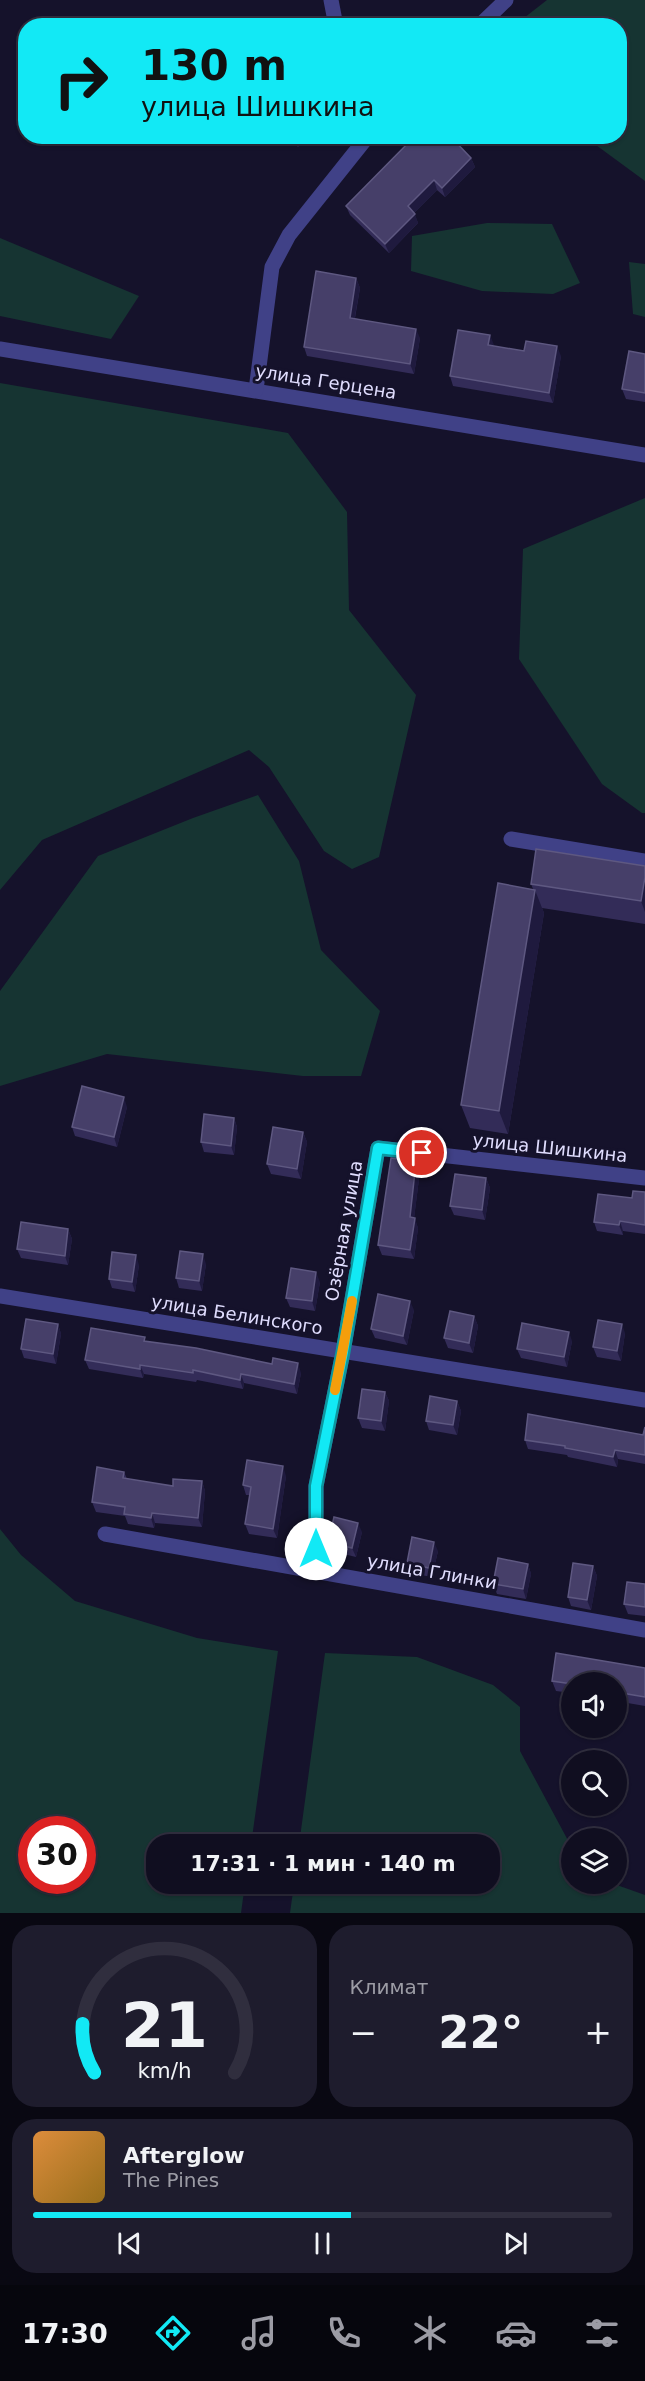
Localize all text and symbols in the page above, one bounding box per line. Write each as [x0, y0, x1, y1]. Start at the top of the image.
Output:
text: 130 m [141, 41, 287, 90]
icon: right [42, 42, 120, 120]
text: улица Шишкина [141, 91, 374, 122]
street label: улица Герцена [254, 360, 398, 403]
pin [396, 1127, 447, 1178]
street label: улица Шишкина [472, 1129, 629, 1166]
icon: arrive [405, 1136, 438, 1169]
street label: Озёрная улица [321, 1159, 366, 1303]
street label: улица Белинского [150, 1291, 324, 1338]
position arrow [284, 1517, 348, 1581]
street label: улица Глинки [366, 1550, 499, 1593]
map controls [561, 1672, 627, 1894]
button: sound [561, 1672, 627, 1738]
button: search [561, 1750, 627, 1816]
speed limit sign: 30 [18, 1816, 96, 1894]
button: layers [561, 1828, 627, 1894]
text: 17:31 · 1 мин · 140 m [190, 1851, 456, 1876]
text: Климат [350, 1975, 428, 1999]
text: 21 [121, 1989, 208, 2062]
text: 22° [438, 2006, 523, 2059]
text: − [350, 2013, 377, 2052]
text: + [584, 2013, 612, 2052]
text: km/h [137, 2058, 191, 2083]
text: Afterglow [123, 2143, 245, 2168]
text: The Pines [123, 2168, 219, 2192]
icon: previous [113, 2227, 146, 2260]
icon: pause [306, 2227, 339, 2260]
icon: next [499, 2227, 532, 2260]
icon: directions [152, 2312, 194, 2354]
icon: music [238, 2312, 280, 2354]
icon: phone [323, 2312, 365, 2354]
icon: climate [409, 2312, 451, 2354]
icon: car [495, 2312, 537, 2354]
icon: filters [581, 2312, 623, 2354]
text: 17:30 [22, 2318, 108, 2349]

